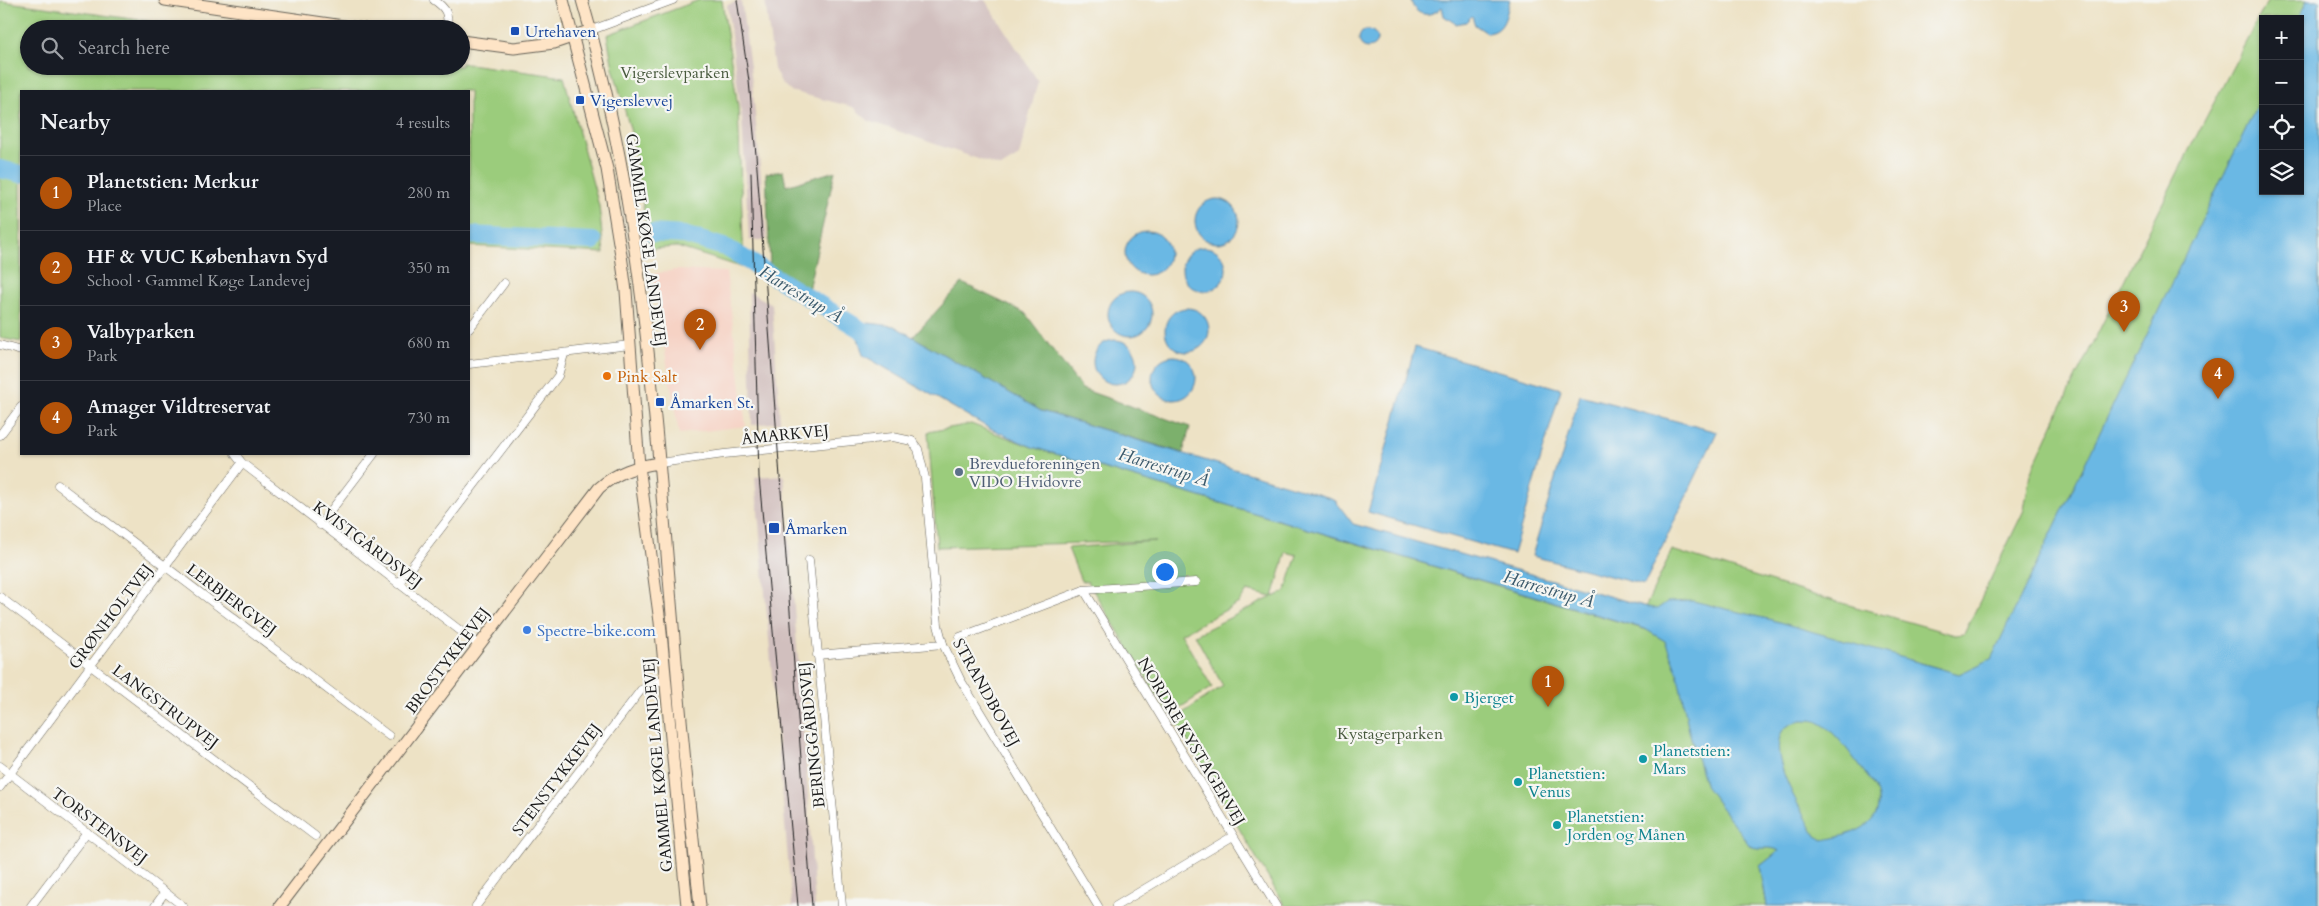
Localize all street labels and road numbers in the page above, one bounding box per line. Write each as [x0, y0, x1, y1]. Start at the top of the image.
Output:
street label: GAMMEL KØGE LANDEVEJ [620, 132, 672, 348]
street label: ÅMARKVEJ [740, 419, 830, 451]
street label: KVISTGÅRDSVEJ [308, 496, 427, 593]
street label: GRØNHOLTVEJ [64, 559, 158, 674]
street label: LERBJERGVEJ [182, 559, 281, 641]
street label: BROSTYKKEVEJ [400, 603, 495, 718]
street label: STRANDBOVEJ [947, 634, 1025, 751]
street label: NORDRE KYSTAGERVEJ [1132, 653, 1250, 830]
street label: GAMMEL KØGE LANDEVEJ [638, 657, 678, 873]
street label: LANGSTRUPVEJ [108, 660, 223, 754]
street label: BERINGGÅRDSVEJ [793, 661, 831, 809]
street label: STENSTYKKEVEJ [507, 719, 606, 840]
street label: TORSTENSVEJ [47, 782, 152, 869]

